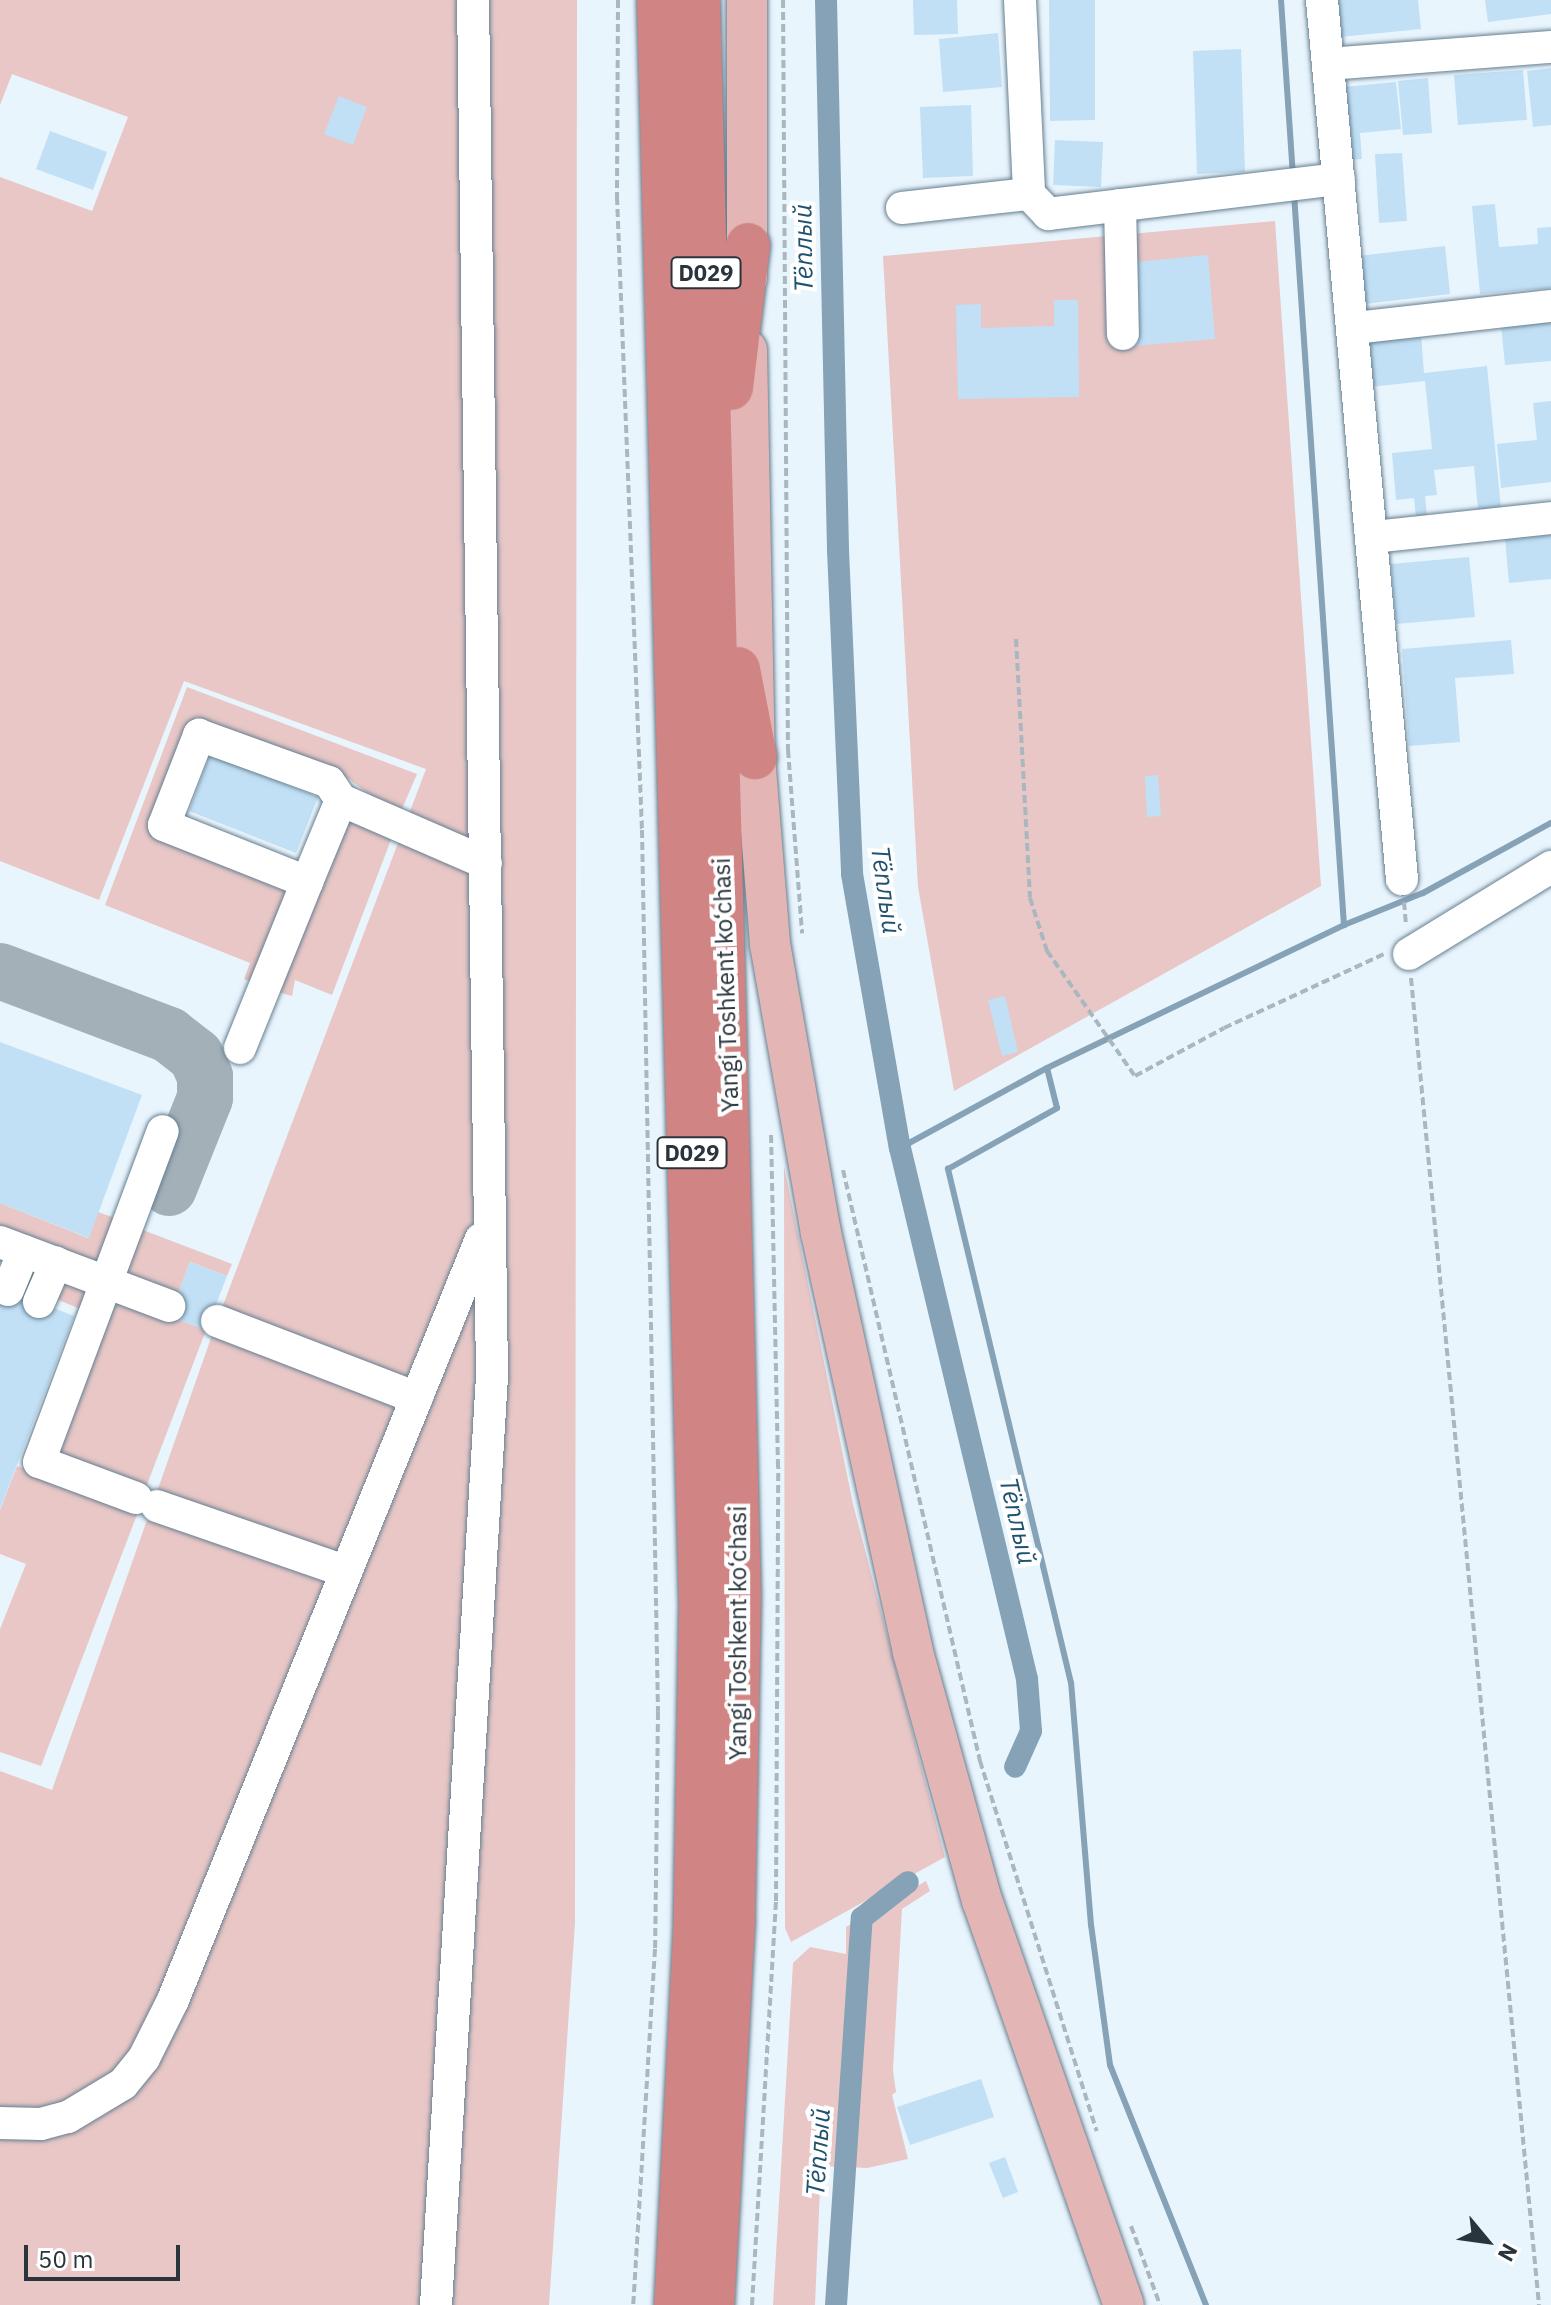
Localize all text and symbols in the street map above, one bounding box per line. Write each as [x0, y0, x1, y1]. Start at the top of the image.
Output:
water label: Тёплый [787, 204, 819, 292]
road number: D029 [670, 255, 742, 291]
water label: Тёплый [864, 844, 908, 936]
street label: Yangi Toshkent ko‘chasi [707, 857, 745, 1113]
road number: D029 [656, 1135, 728, 1171]
water label: Тёплый [993, 1475, 1043, 1567]
street label: Yangi Toshkent ko‘chasi [724, 1506, 752, 1760]
water label: Тёплый [799, 2107, 837, 2197]
north arrow [1447, 2201, 1527, 2281]
scale bar [28, 2229, 184, 2279]
text: N [1492, 2239, 1525, 2267]
text: 50 m [38, 2243, 93, 2275]

